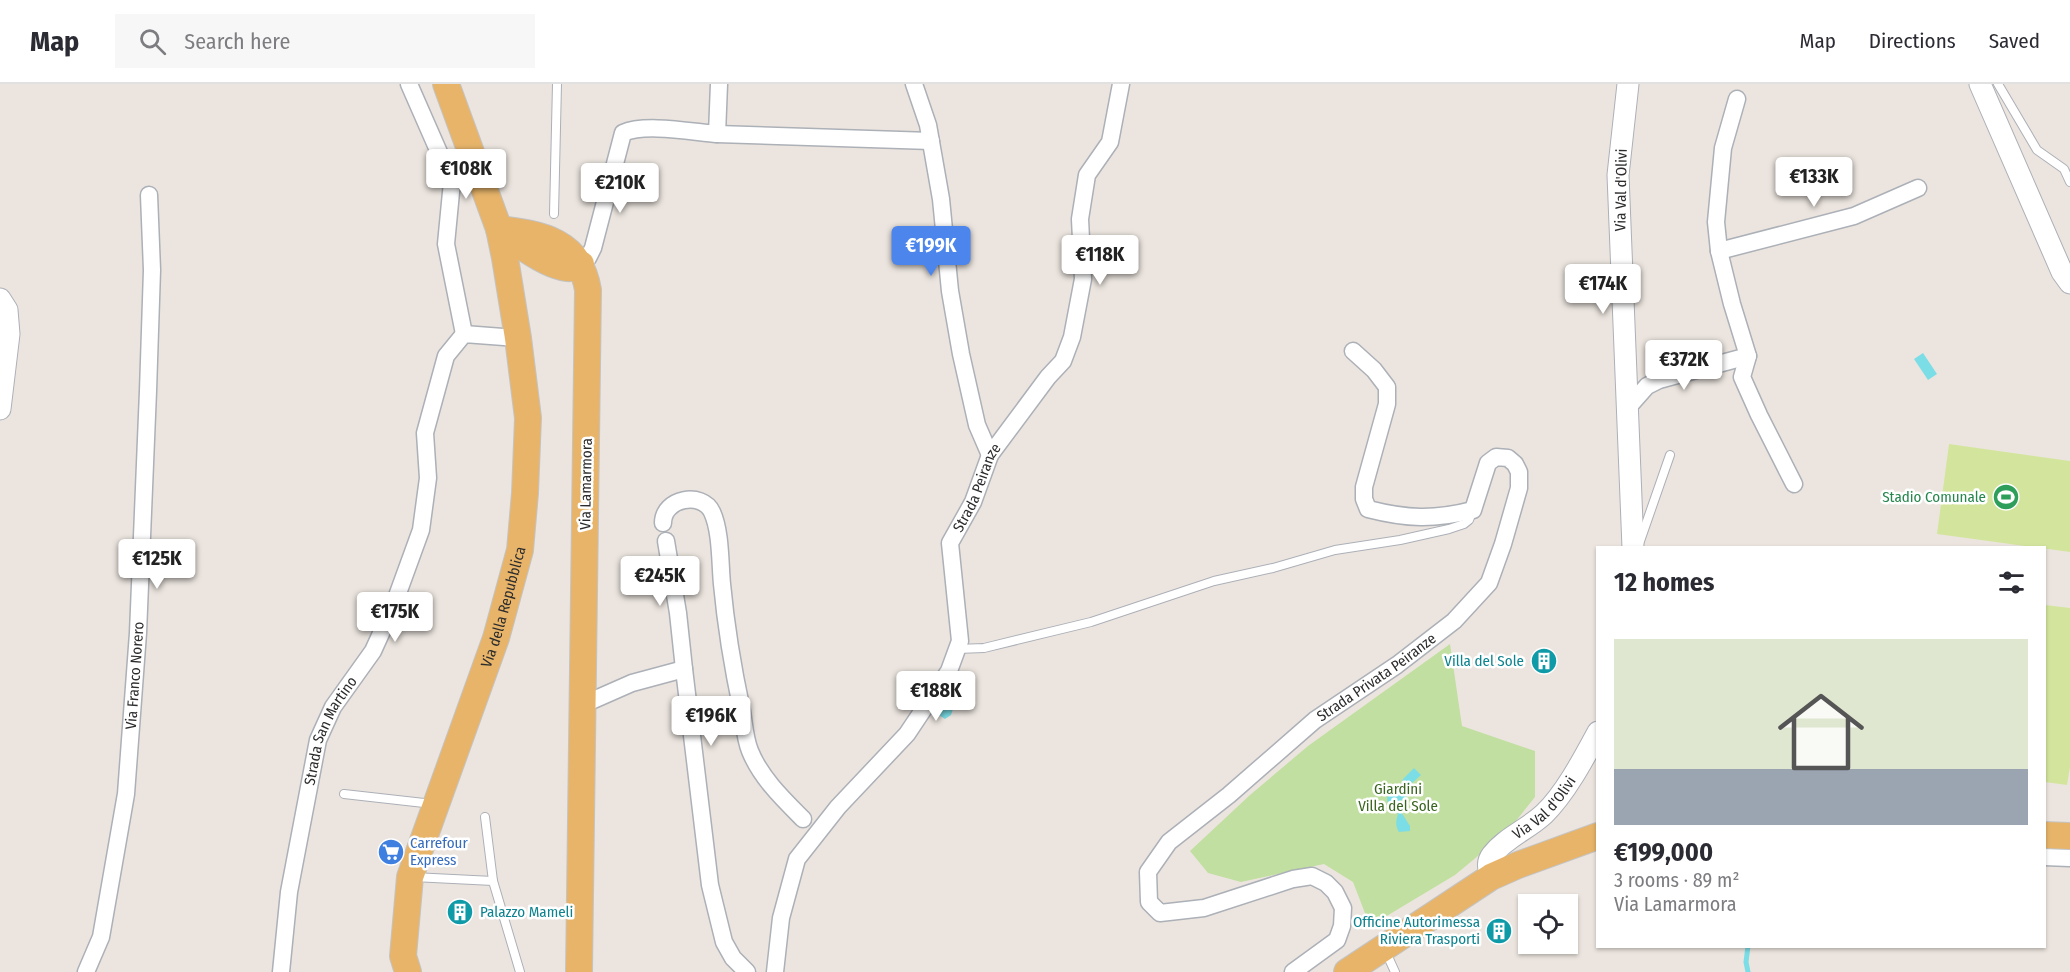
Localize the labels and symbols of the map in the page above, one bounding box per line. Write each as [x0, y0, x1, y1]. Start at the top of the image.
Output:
street label: Via Val d'Olivi [1611, 148, 1631, 232]
pin: €108K [424, 149, 508, 200]
pin: €133K [1772, 157, 1856, 208]
pin: €210K [578, 163, 662, 214]
pin: €199K [889, 226, 973, 277]
pin: €118K [1058, 235, 1142, 286]
pin: €174K [1561, 264, 1645, 315]
pin: €372K [1642, 340, 1726, 391]
street label: Via Lamarmora [576, 438, 596, 530]
street label: Strada Peiranze [949, 440, 1005, 535]
sports icon: Stadio Comunale [1991, 482, 2021, 512]
place label: Stadio Comunale [1882, 488, 1986, 506]
pin: €125K [115, 539, 199, 590]
street label: Via della Repubblica [477, 544, 530, 670]
pin: €245K [618, 556, 702, 607]
pin: €175K [353, 592, 437, 643]
street label: Via Franco Norero [122, 621, 147, 730]
street label: Strada Privata Peiranze [1313, 629, 1440, 725]
building icon: Villa del Sole [1529, 646, 1559, 676]
place label: Villa del Sole [1444, 652, 1524, 670]
pin: €188K [894, 671, 978, 722]
street label: Strada San Martino [301, 673, 361, 787]
pin: €196K [669, 696, 753, 747]
street label: Via Val d'Olivi [1509, 773, 1580, 843]
park label: Giardini Villa del Sole [1358, 780, 1438, 815]
place label: Carrefour Express [410, 834, 468, 869]
supermarket icon: Carrefour Express [376, 837, 406, 867]
building icon: Palazzo Mameli [445, 897, 475, 927]
place label: Palazzo Mameli [480, 903, 573, 921]
place label: Officine Autorimessa Riviera Trasporti [1353, 913, 1480, 948]
building icon: Officine Autorimessa Riviera Trasporti [1484, 916, 1514, 946]

